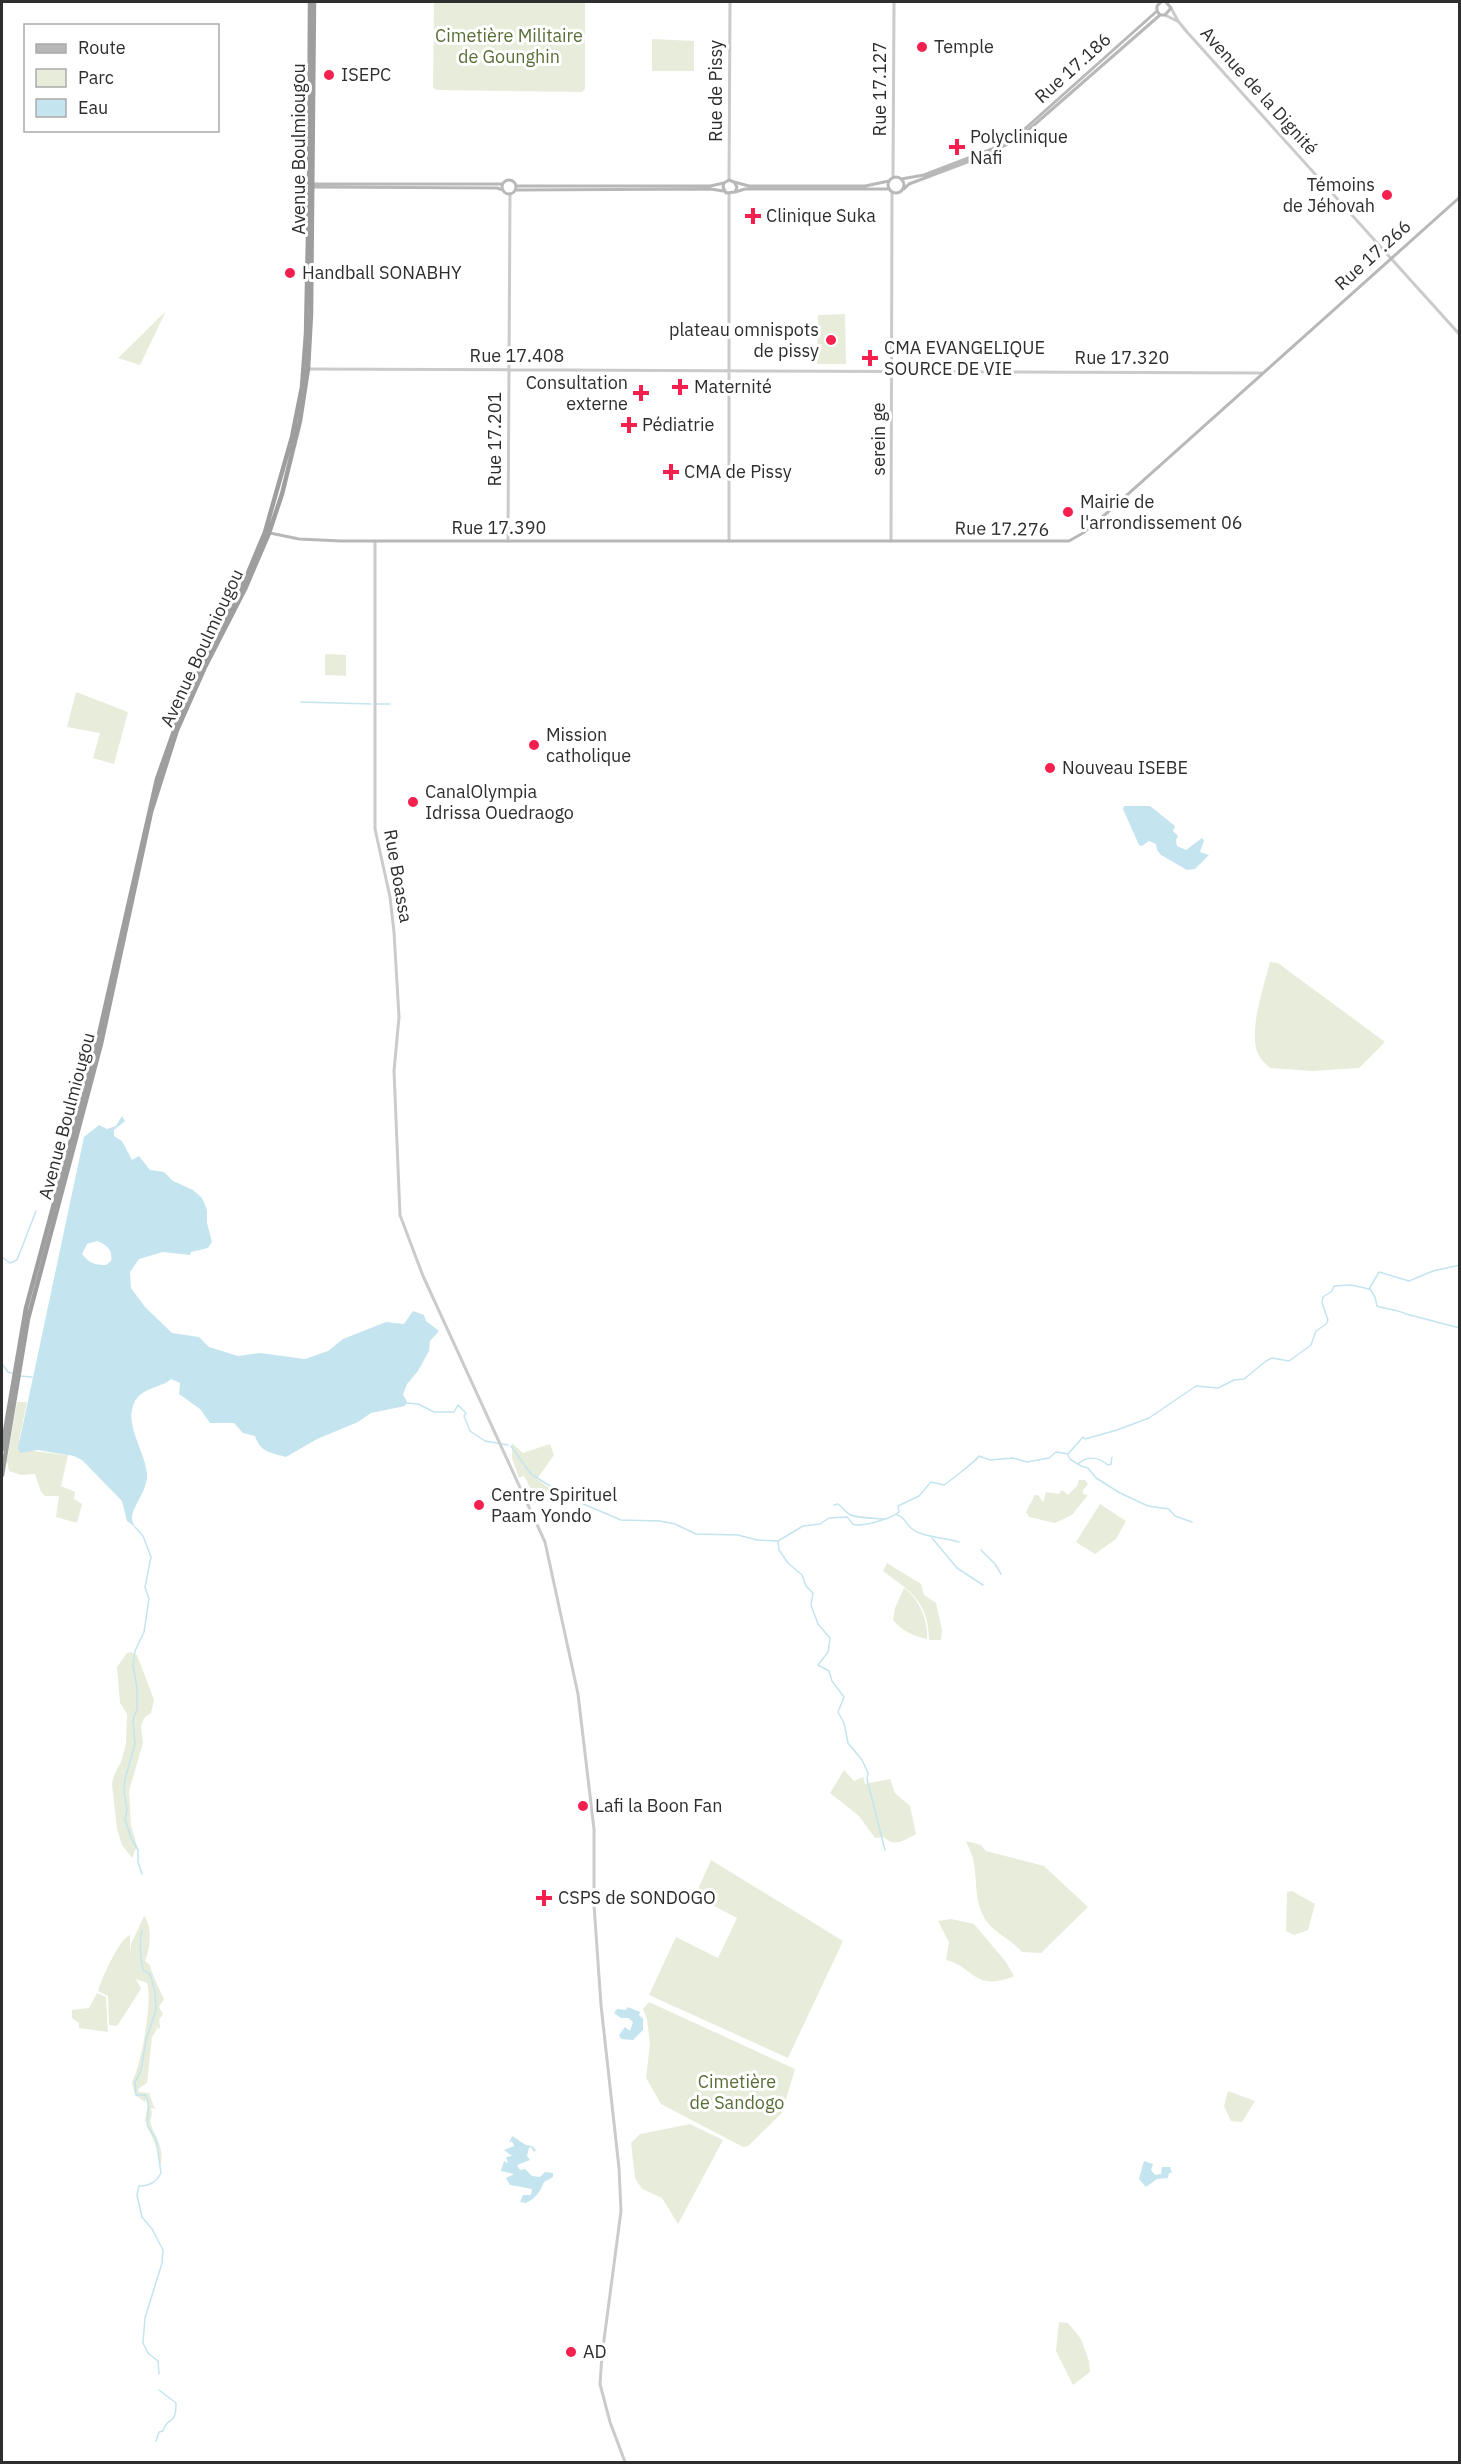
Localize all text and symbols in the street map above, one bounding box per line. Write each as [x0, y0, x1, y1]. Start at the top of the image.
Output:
street label: Avenue de la Dignité [1196, 22, 1323, 160]
legend [24, 24, 219, 132]
park label: Cimetière Militaire de Gounghin [435, 24, 583, 68]
street label: Rue 17.186 [1030, 27, 1116, 108]
place label: Temple [934, 35, 994, 58]
text: Route [78, 36, 126, 59]
street label: Rue de Pissy [704, 40, 727, 142]
marker: Temple [915, 40, 929, 54]
street label: Rue 17.127 [868, 42, 891, 136]
street label: Avenue Boulmiougou [287, 63, 310, 235]
place label: ISEPC [341, 63, 391, 86]
text: Parc [78, 66, 114, 89]
marker: ISEPC [322, 68, 336, 82]
text: Eau [78, 96, 108, 119]
place label: Polyclinique Nafi [970, 125, 1068, 169]
marker: Polyclinique Nafi [948, 138, 966, 156]
place label: Témoins de Jéhovah [1283, 173, 1375, 217]
marker: Témoins de Jéhovah [1380, 188, 1394, 202]
place label: Clinique Suka [766, 204, 876, 227]
marker: Clinique Suka [744, 207, 762, 225]
street label: Rue 17.266 [1330, 214, 1416, 295]
place label: Handball SONABHY [302, 261, 462, 284]
marker: Handball SONABHY [283, 266, 297, 280]
place label: plateau omnispots de pissy [669, 318, 819, 362]
marker: plateau omnispots de pissy [824, 333, 838, 347]
place label: CMA EVANGELIQUE SOURCE DE VIE [884, 336, 1045, 380]
street label: Rue 17.408 [470, 344, 564, 367]
street label: Rue 17.320 [1075, 346, 1169, 369]
marker: CMA EVANGELIQUE SOURCE DE VIE [861, 349, 879, 367]
place label: Consultation externe [526, 371, 628, 415]
place label: Maternité [694, 375, 772, 398]
marker: Maternité [671, 378, 689, 396]
marker: Consultation externe [632, 384, 650, 402]
street label: Rue 17.201 [483, 392, 506, 486]
street label: serein ge [867, 402, 890, 476]
place label: Pédiatrie [642, 413, 714, 436]
marker: Pédiatrie [620, 416, 638, 434]
place label: CMA de Pissy [684, 460, 792, 483]
marker: CMA de Pissy [662, 463, 680, 481]
place label: Mairie de l'arrondissement 06 [1080, 490, 1243, 534]
marker: Mairie de l'arrondissement 06 [1061, 505, 1075, 519]
street label: Rue 17.390 [452, 516, 546, 539]
street label: Rue 17.276 [954, 516, 1050, 541]
street label: Avenue Boulmiougou [155, 565, 248, 730]
place label: Mission catholique [546, 723, 631, 767]
marker: Mission catholique [527, 738, 541, 752]
place label: Nouveau ISEBE [1062, 756, 1188, 779]
marker: Nouveau ISEBE [1043, 761, 1057, 775]
place label: CanalOlympia Idrissa Ouedraogo [425, 780, 574, 824]
marker: CanalOlympia Idrissa Ouedraogo [406, 795, 420, 809]
street label: Rue Boassa [379, 827, 418, 925]
street label: Avenue Boulmiougou [33, 1030, 100, 1202]
place label: Centre Spirituel Paam Yondo [491, 1483, 617, 1527]
marker: Centre Spirituel Paam Yondo [472, 1498, 486, 1512]
place label: Lafi la Boon Fan [595, 1794, 722, 1817]
marker: Lafi la Boon Fan [576, 1799, 590, 1813]
place label: CSPS de SONDOGO [558, 1886, 716, 1909]
marker: CSPS de SONDOGO [535, 1889, 553, 1907]
park label: Cimetière de Sandogo [690, 2070, 784, 2114]
place label: AD [583, 2340, 607, 2363]
marker: AD [564, 2345, 578, 2359]

